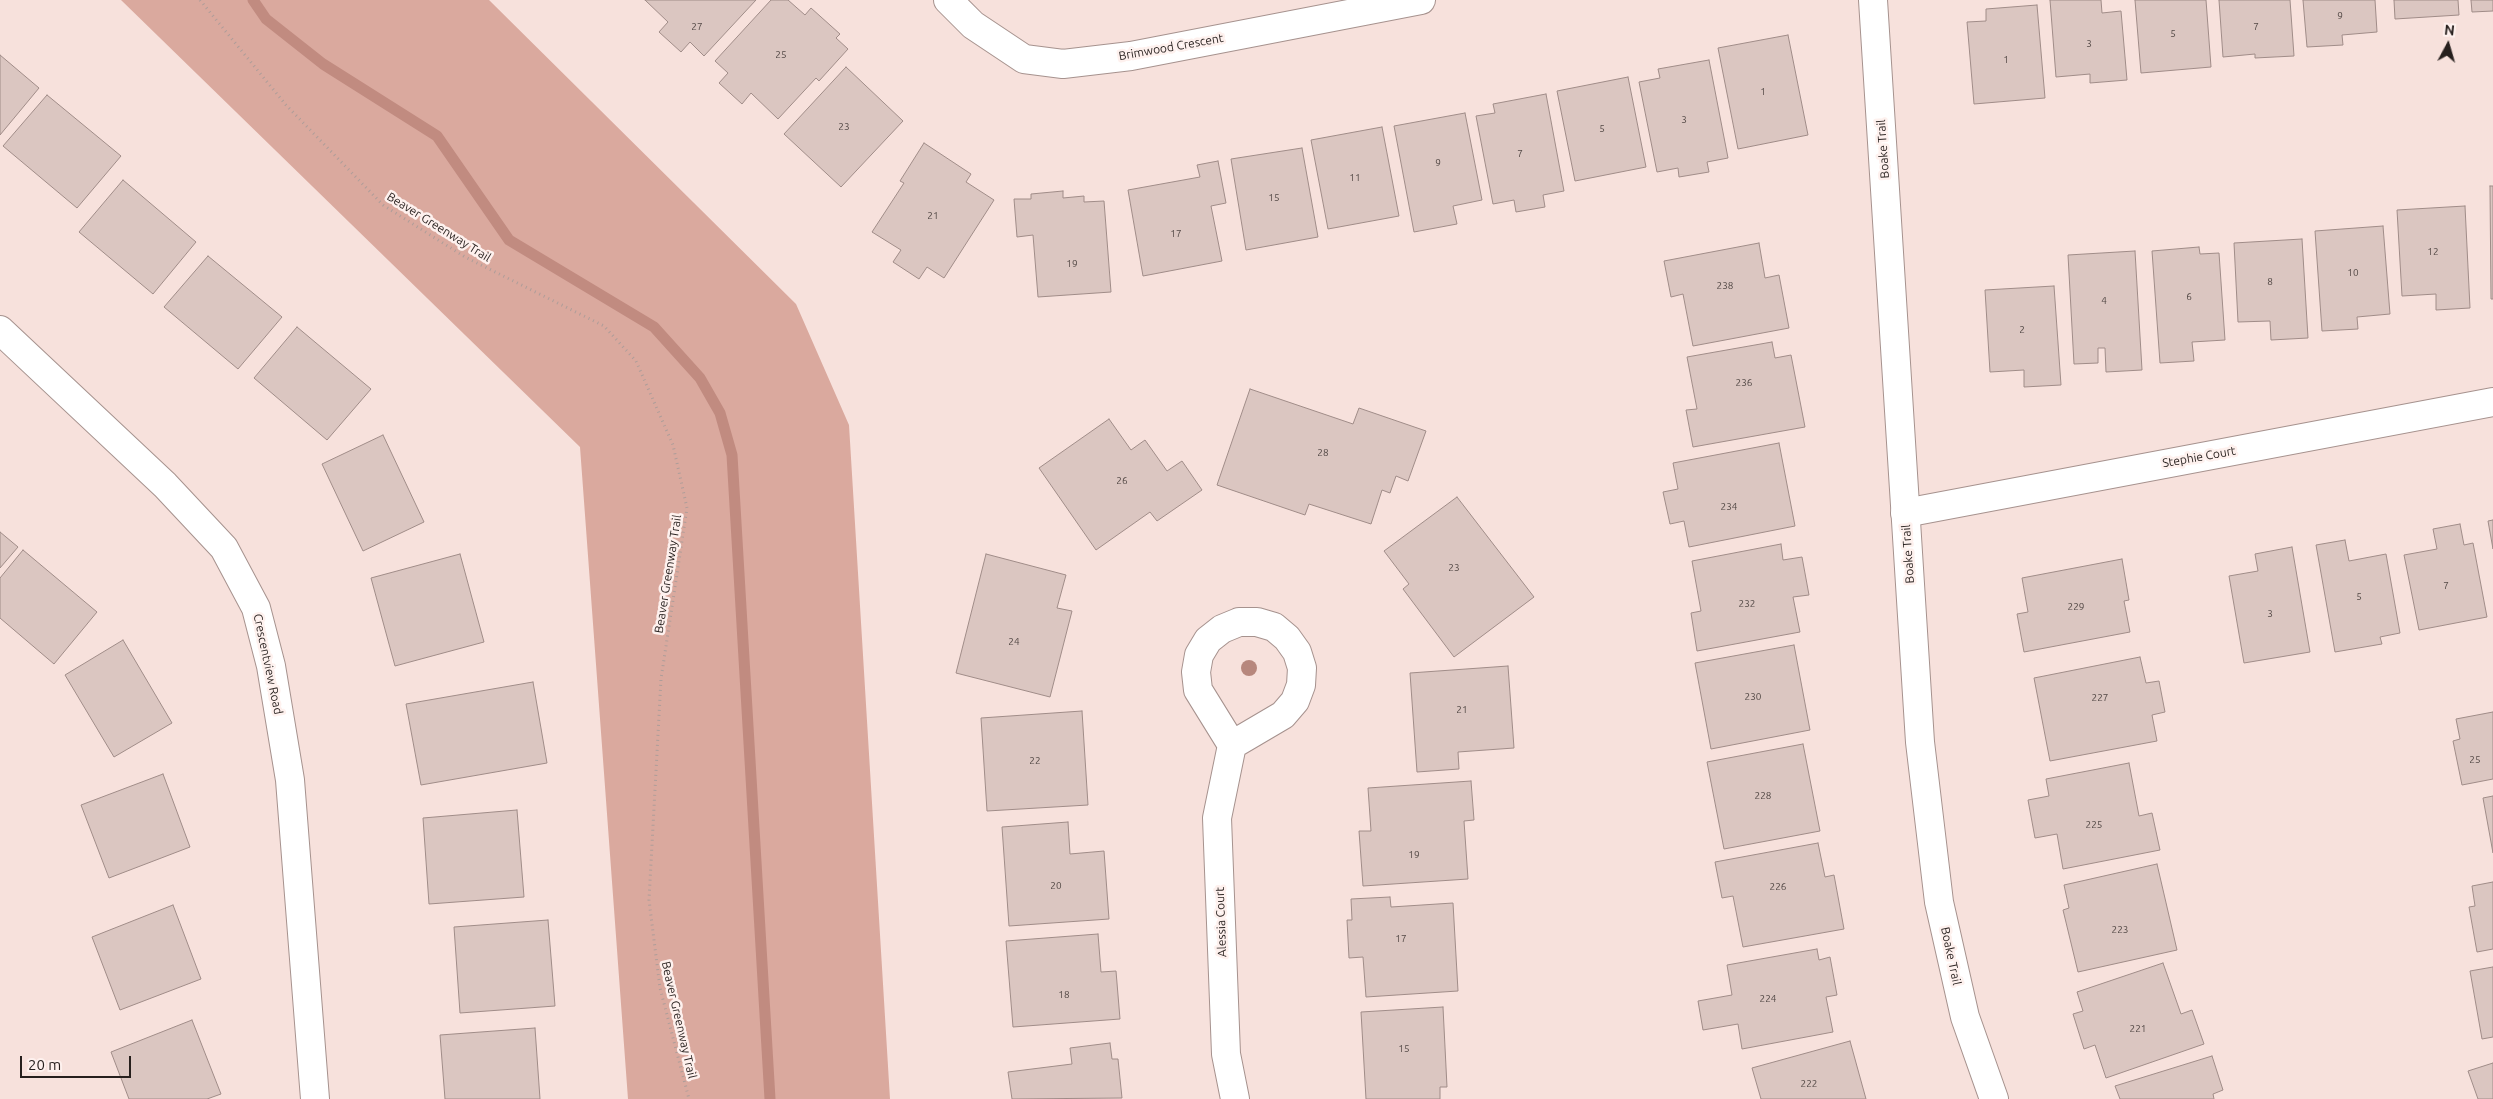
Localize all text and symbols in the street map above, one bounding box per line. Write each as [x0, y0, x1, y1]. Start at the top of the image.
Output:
house number: 9 [2337, 10, 2343, 22]
north arrow [2423, 20, 2473, 70]
house number: 27 [691, 21, 703, 33]
house number: 7 [2253, 21, 2259, 33]
text: N [2444, 22, 2456, 39]
house number: 5 [2170, 28, 2176, 40]
street label: Brimwood Crescent [1118, 31, 1224, 63]
house number: 3 [2086, 38, 2092, 50]
house number: 25 [775, 49, 787, 61]
house number: 1 [2003, 54, 2009, 66]
house number: 1 [1760, 86, 1766, 98]
house number: 3 [1681, 114, 1687, 126]
street label: Boake Trail [1874, 119, 1892, 179]
house number: 23 [838, 121, 850, 133]
house number: 5 [1599, 123, 1605, 135]
house number: 7 [1517, 148, 1523, 160]
house number: 9 [1435, 157, 1441, 169]
house number: 11 [1349, 172, 1361, 184]
street label: Beaver Greenway Trail [384, 189, 494, 265]
house number: 15 [1268, 192, 1280, 204]
house number: 21 [927, 210, 939, 222]
house number: 17 [1170, 228, 1182, 240]
house number: 12 [2427, 246, 2439, 258]
house number: 19 [1066, 258, 1078, 270]
house number: 10 [2347, 267, 2359, 279]
house number: 8 [2267, 276, 2273, 288]
house number: 238 [1717, 280, 1733, 292]
house number: 6 [2186, 291, 2192, 303]
house number: 4 [2101, 295, 2107, 307]
house number: 2 [2019, 324, 2025, 336]
house number: 236 [1736, 377, 1752, 389]
street label: Stephie Court [2161, 443, 2237, 471]
house number: 28 [1317, 447, 1329, 459]
house number: 26 [1116, 475, 1128, 487]
house number: 234 [1721, 501, 1737, 513]
street label: Beaver Greenway Trail [652, 514, 684, 634]
street label: Boake Trail [1899, 524, 1917, 584]
house number: 23 [1448, 562, 1460, 574]
house number: 7 [2443, 580, 2449, 592]
house number: 5 [2356, 591, 2362, 603]
house number: 232 [1739, 598, 1755, 610]
house number: 229 [2068, 601, 2084, 613]
house number: 3 [2267, 608, 2273, 620]
street label: Crescentview Road [250, 612, 286, 716]
house number: 24 [1008, 636, 1020, 648]
house number: 230 [1745, 691, 1761, 703]
house number: 227 [2092, 692, 2108, 704]
house number: 21 [1456, 704, 1468, 716]
house number: 25 [2469, 754, 2481, 766]
house number: 22 [1029, 755, 1041, 767]
house number: 228 [1755, 790, 1771, 802]
house number: 225 [2086, 819, 2102, 831]
house number: 19 [1408, 849, 1420, 861]
house number: 20 [1050, 880, 1062, 892]
house number: 226 [1770, 881, 1786, 893]
street label: Alessia Court [1213, 887, 1229, 957]
house number: 223 [2112, 924, 2128, 936]
street label: Boake Trail [1938, 926, 1964, 986]
house number: 17 [1395, 933, 1407, 945]
street label: Beaver Greenway Trail [659, 960, 699, 1080]
house number: 18 [1058, 989, 1070, 1001]
house number: 224 [1760, 993, 1776, 1005]
house number: 221 [2130, 1023, 2146, 1035]
house number: 15 [1398, 1043, 1410, 1055]
scale bar [22, 1046, 134, 1078]
text: 20 m [28, 1056, 61, 1073]
house number: 222 [1801, 1078, 1817, 1090]

